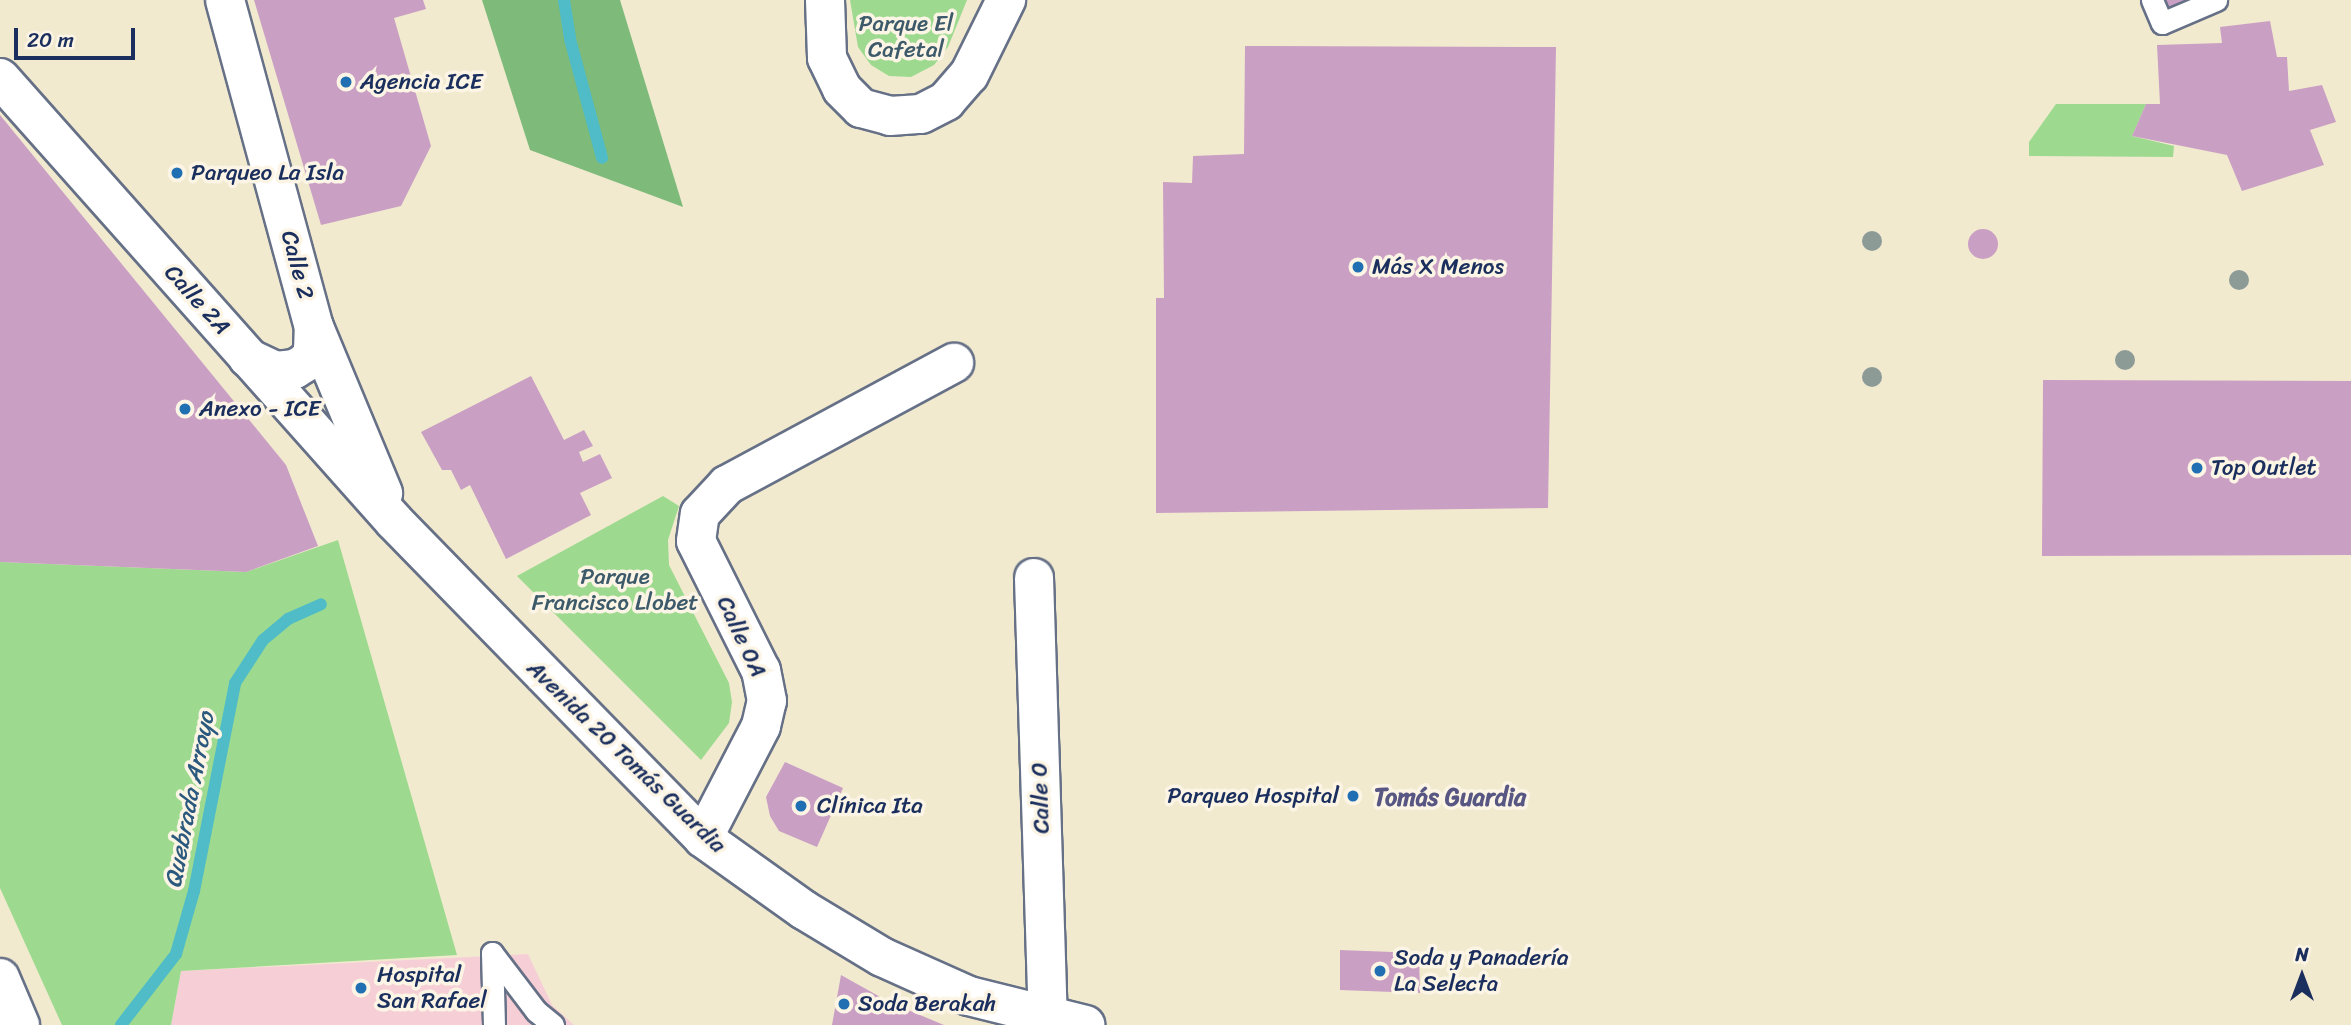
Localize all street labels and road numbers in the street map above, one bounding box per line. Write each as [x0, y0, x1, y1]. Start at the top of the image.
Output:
street label: Calle 2 [275, 228, 319, 302]
street label: Calle 2A [158, 259, 236, 341]
street label: Calle 0A [710, 592, 772, 682]
street label: Avenida 20 Tomás Guardia [521, 655, 731, 859]
street label: Calle 0 [1026, 762, 1056, 834]

